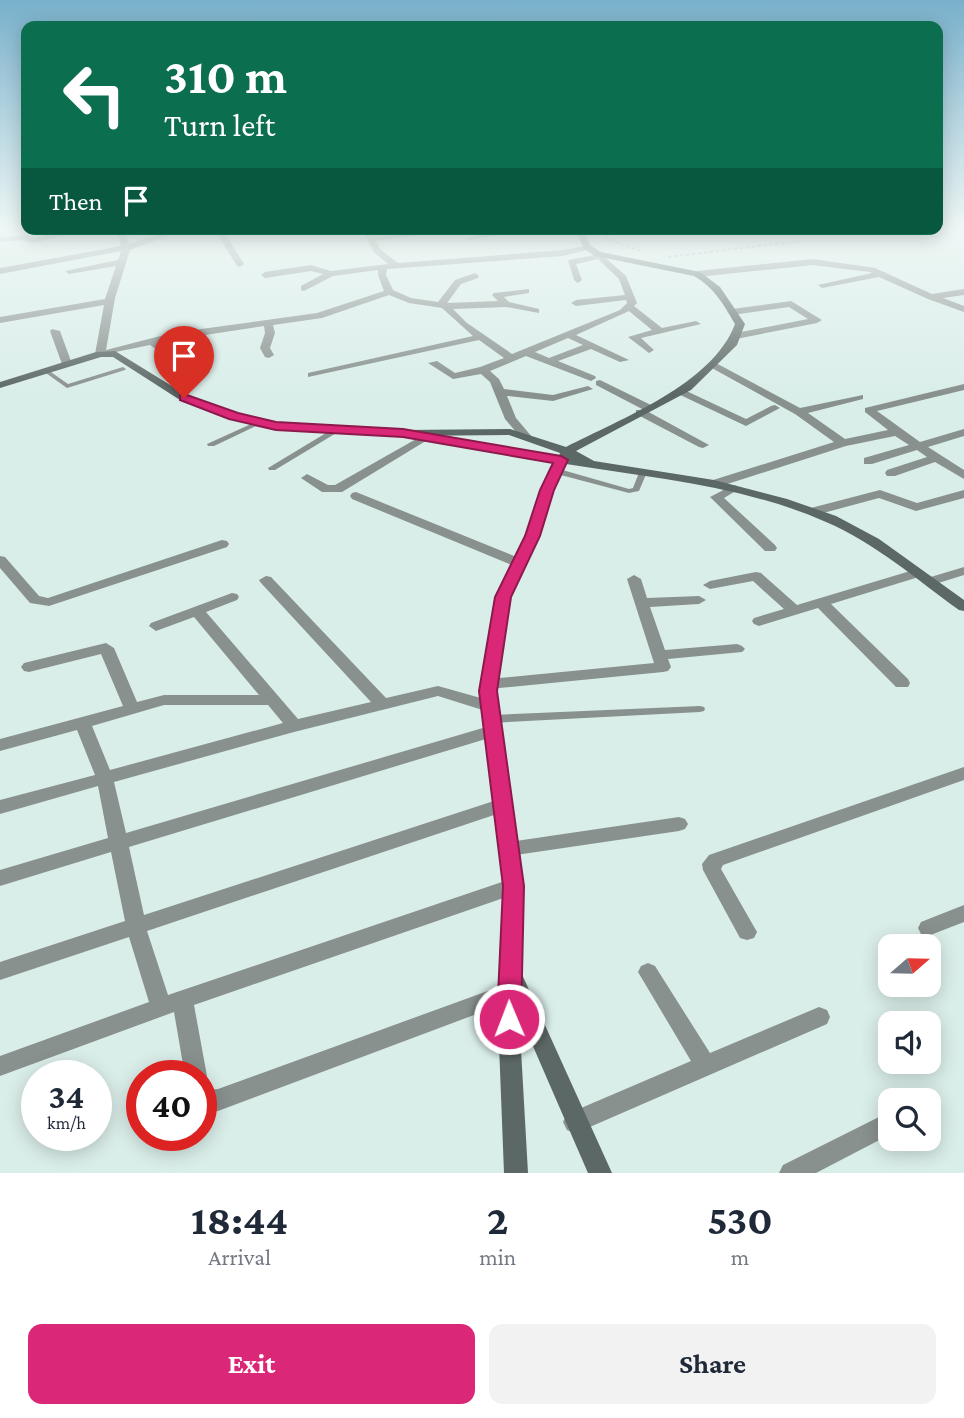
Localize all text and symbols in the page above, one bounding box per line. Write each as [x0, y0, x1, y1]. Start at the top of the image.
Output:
icon: left [49, 49, 140, 140]
text: 310 m [164, 49, 287, 104]
text: Turn left [164, 107, 275, 143]
icon: arrive [117, 182, 155, 220]
text: Then [49, 187, 103, 216]
pin [154, 326, 214, 398]
icon: arrive [165, 337, 203, 375]
north arrow [878, 934, 942, 998]
map controls [878, 934, 941, 1151]
position arrow [472, 982, 546, 1056]
button: sound [878, 1011, 941, 1074]
speed limit sign: 40 [126, 1060, 217, 1151]
text: 34 [49, 1077, 84, 1116]
button: search [878, 1088, 941, 1151]
text: km/h [47, 1113, 86, 1133]
text: 18:44 [191, 1196, 288, 1243]
text: 2 [487, 1196, 508, 1243]
text: 530 [707, 1196, 773, 1243]
text: Arrival [208, 1244, 271, 1270]
text: min [479, 1244, 516, 1270]
text: m [731, 1244, 749, 1270]
button: Exit [28, 1324, 475, 1404]
button: Share [489, 1324, 936, 1404]

